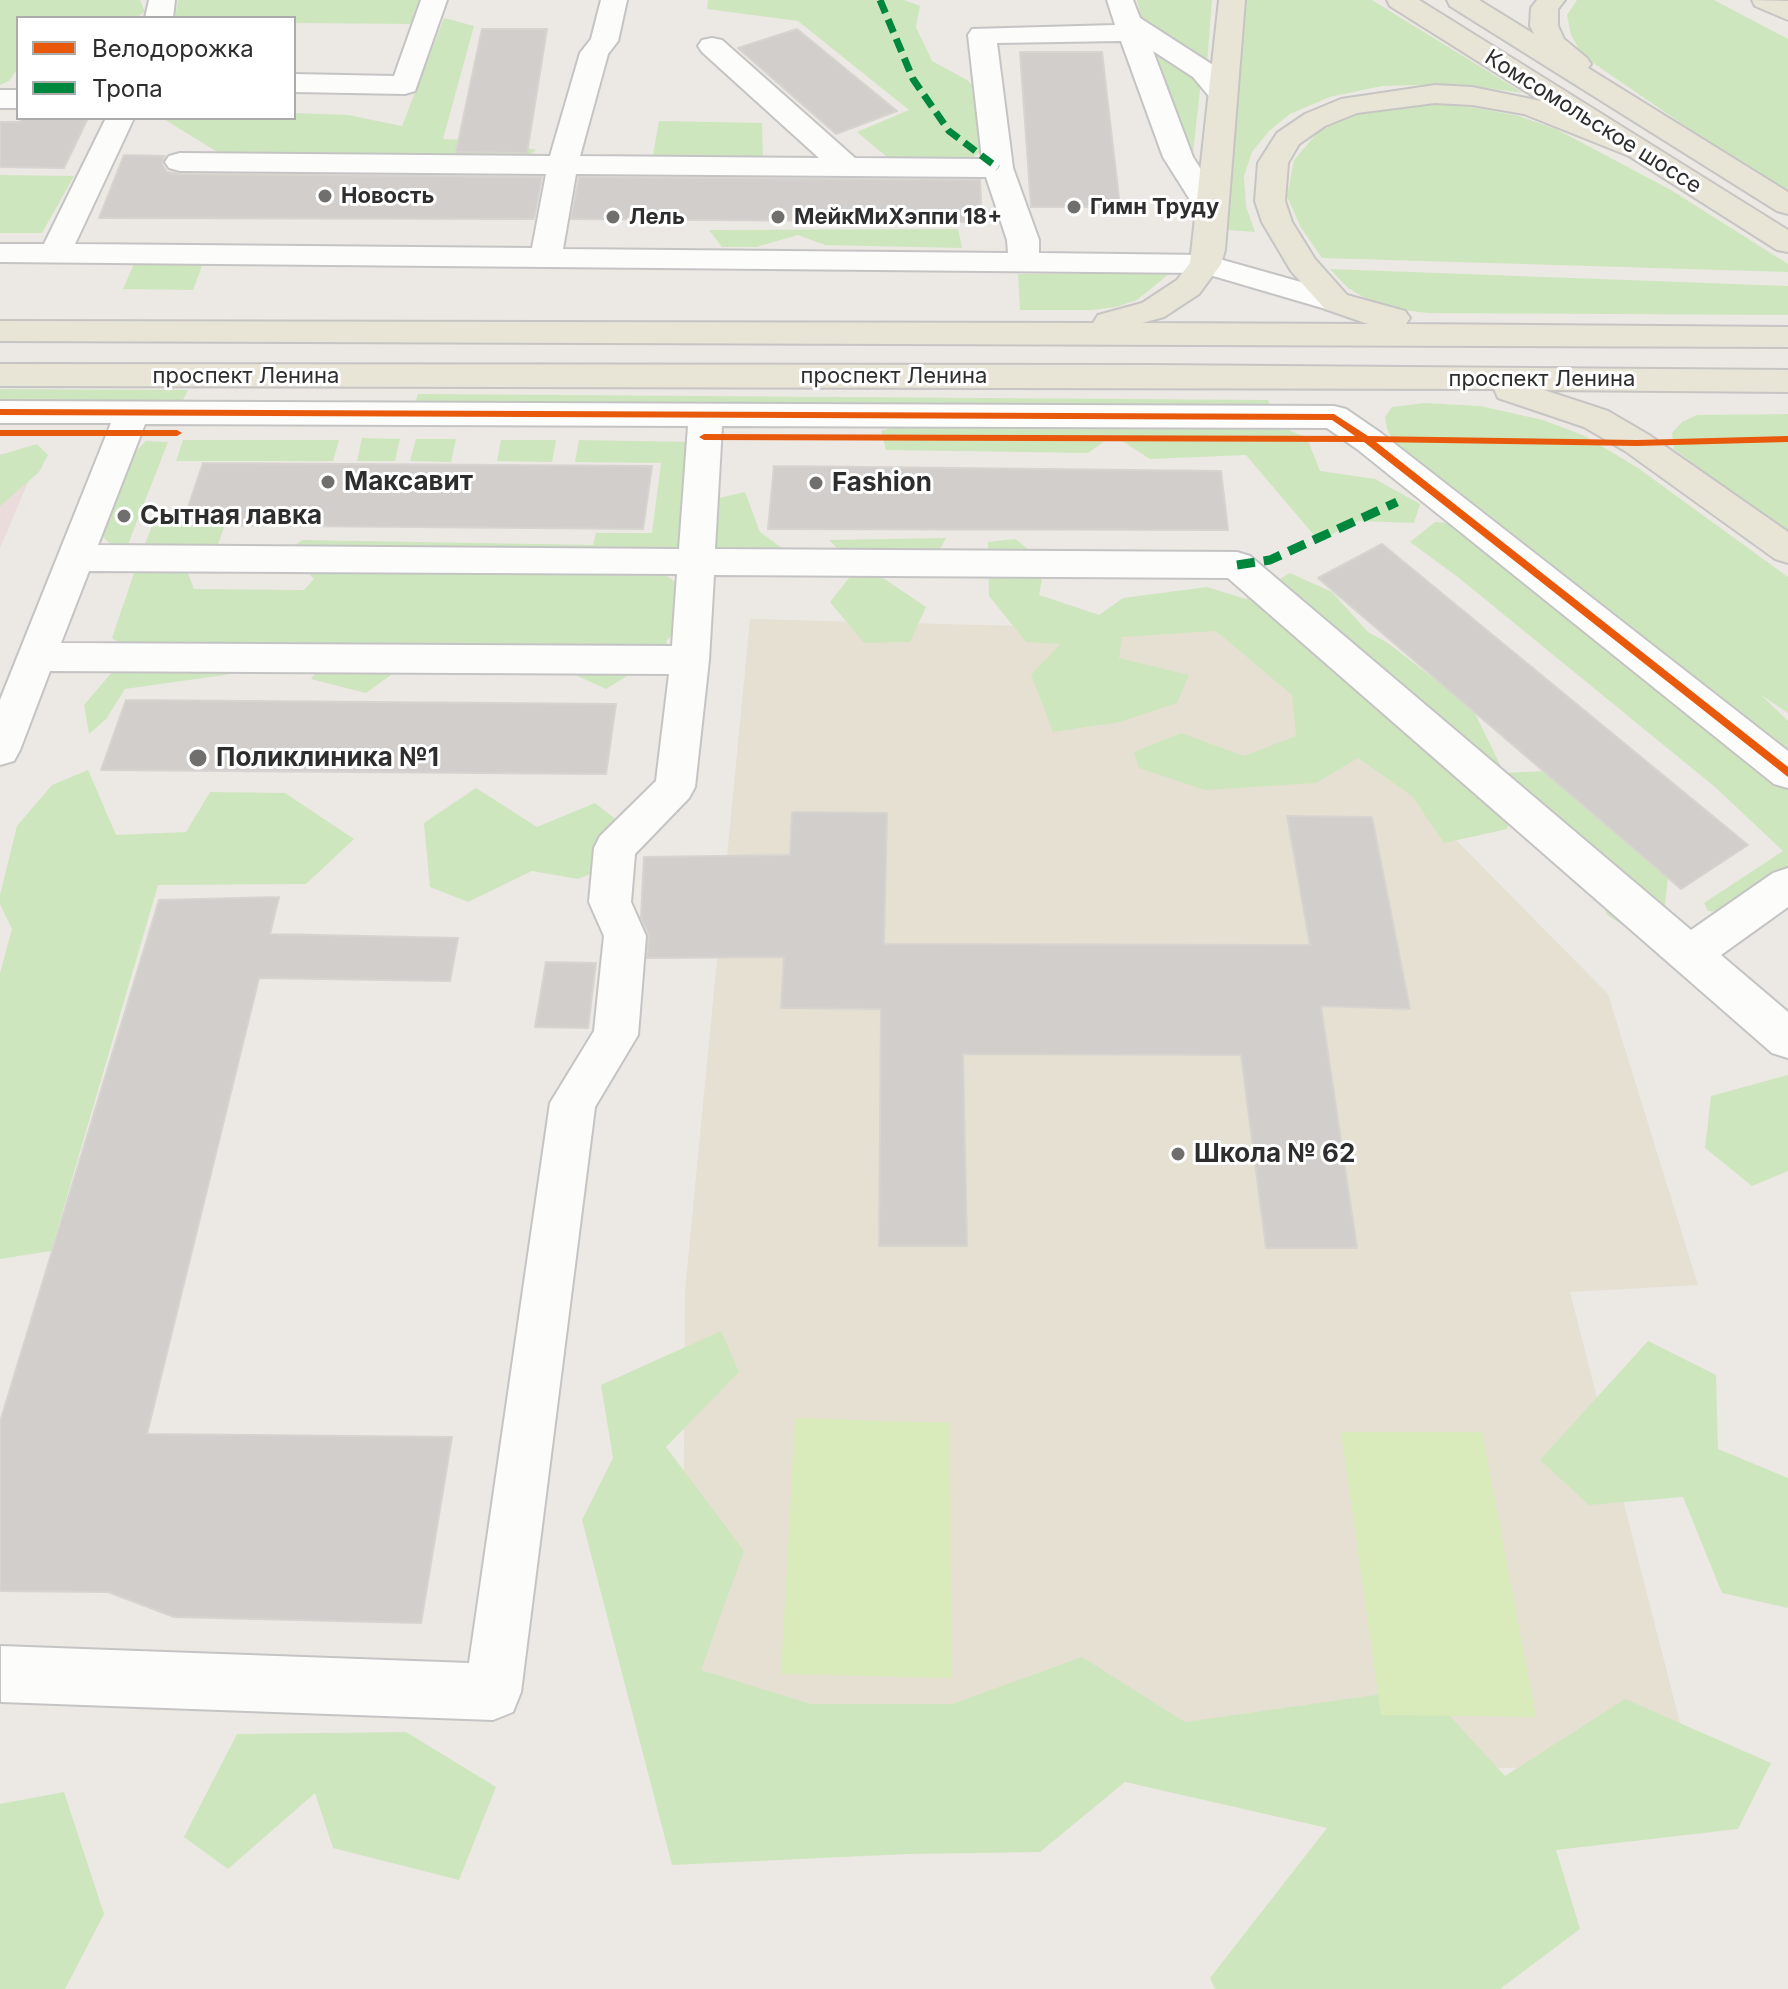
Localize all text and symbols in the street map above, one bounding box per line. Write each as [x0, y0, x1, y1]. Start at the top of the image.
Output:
legend [16, 16, 296, 120]
text: Велодорожка [92, 34, 254, 63]
street label: Комсомольское шоссе [1480, 44, 1706, 200]
text: Тропа [92, 74, 163, 103]
place label: Новость [341, 183, 434, 209]
marker: Новость [316, 187, 334, 205]
place label: Гимн Труду [1090, 194, 1219, 220]
marker: Гимн Труду [1065, 198, 1083, 216]
place label: Лель [629, 204, 685, 230]
place label: МейкМиХэппи 18+ [794, 204, 1002, 230]
marker: Лель [604, 208, 622, 226]
marker: МейкМиХэппи 18+ [769, 208, 787, 226]
street label: проспект Ленина [153, 363, 339, 389]
street label: проспект Ленина [801, 363, 987, 389]
street label: проспект Ленина [1449, 366, 1635, 392]
place label: Максавит [344, 466, 473, 498]
place label: Fashion [832, 467, 932, 499]
marker: Максавит [319, 473, 337, 491]
marker: Fashion [807, 474, 825, 492]
place label: Сытная лавка [140, 500, 322, 532]
marker: Сытная лавка [115, 507, 133, 525]
place label: Поликлиника №1 [216, 742, 439, 774]
marker: Поликлиника №1 [187, 747, 209, 769]
place label: Школа № 62 [1194, 1138, 1355, 1170]
marker: Школа № 62 [1169, 1145, 1187, 1163]

